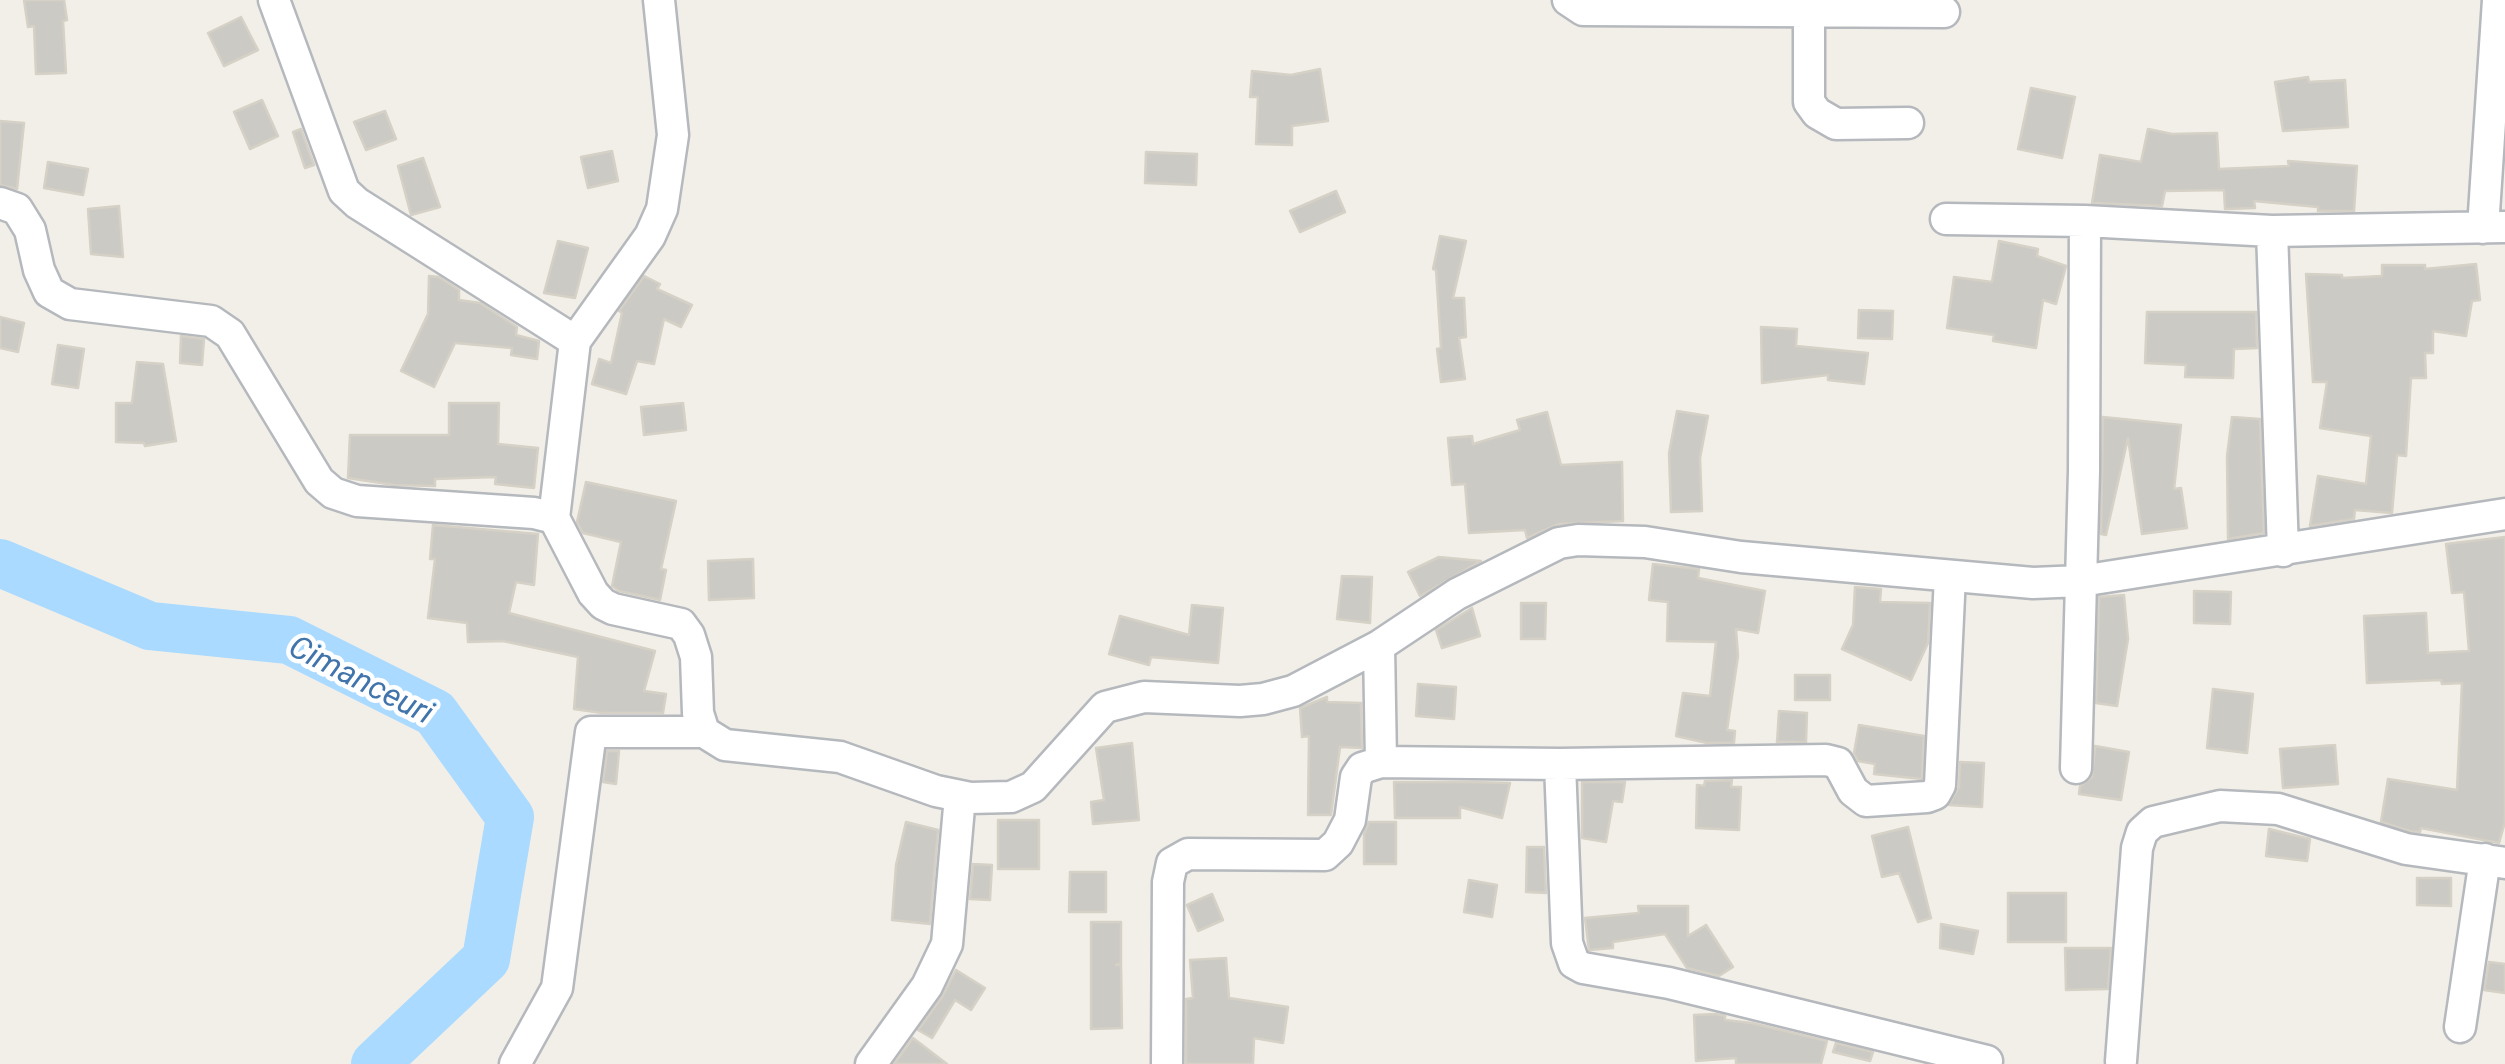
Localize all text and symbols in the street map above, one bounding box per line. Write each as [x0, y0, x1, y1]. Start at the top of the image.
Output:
water label: Cimanceuri [281, 629, 439, 735]

